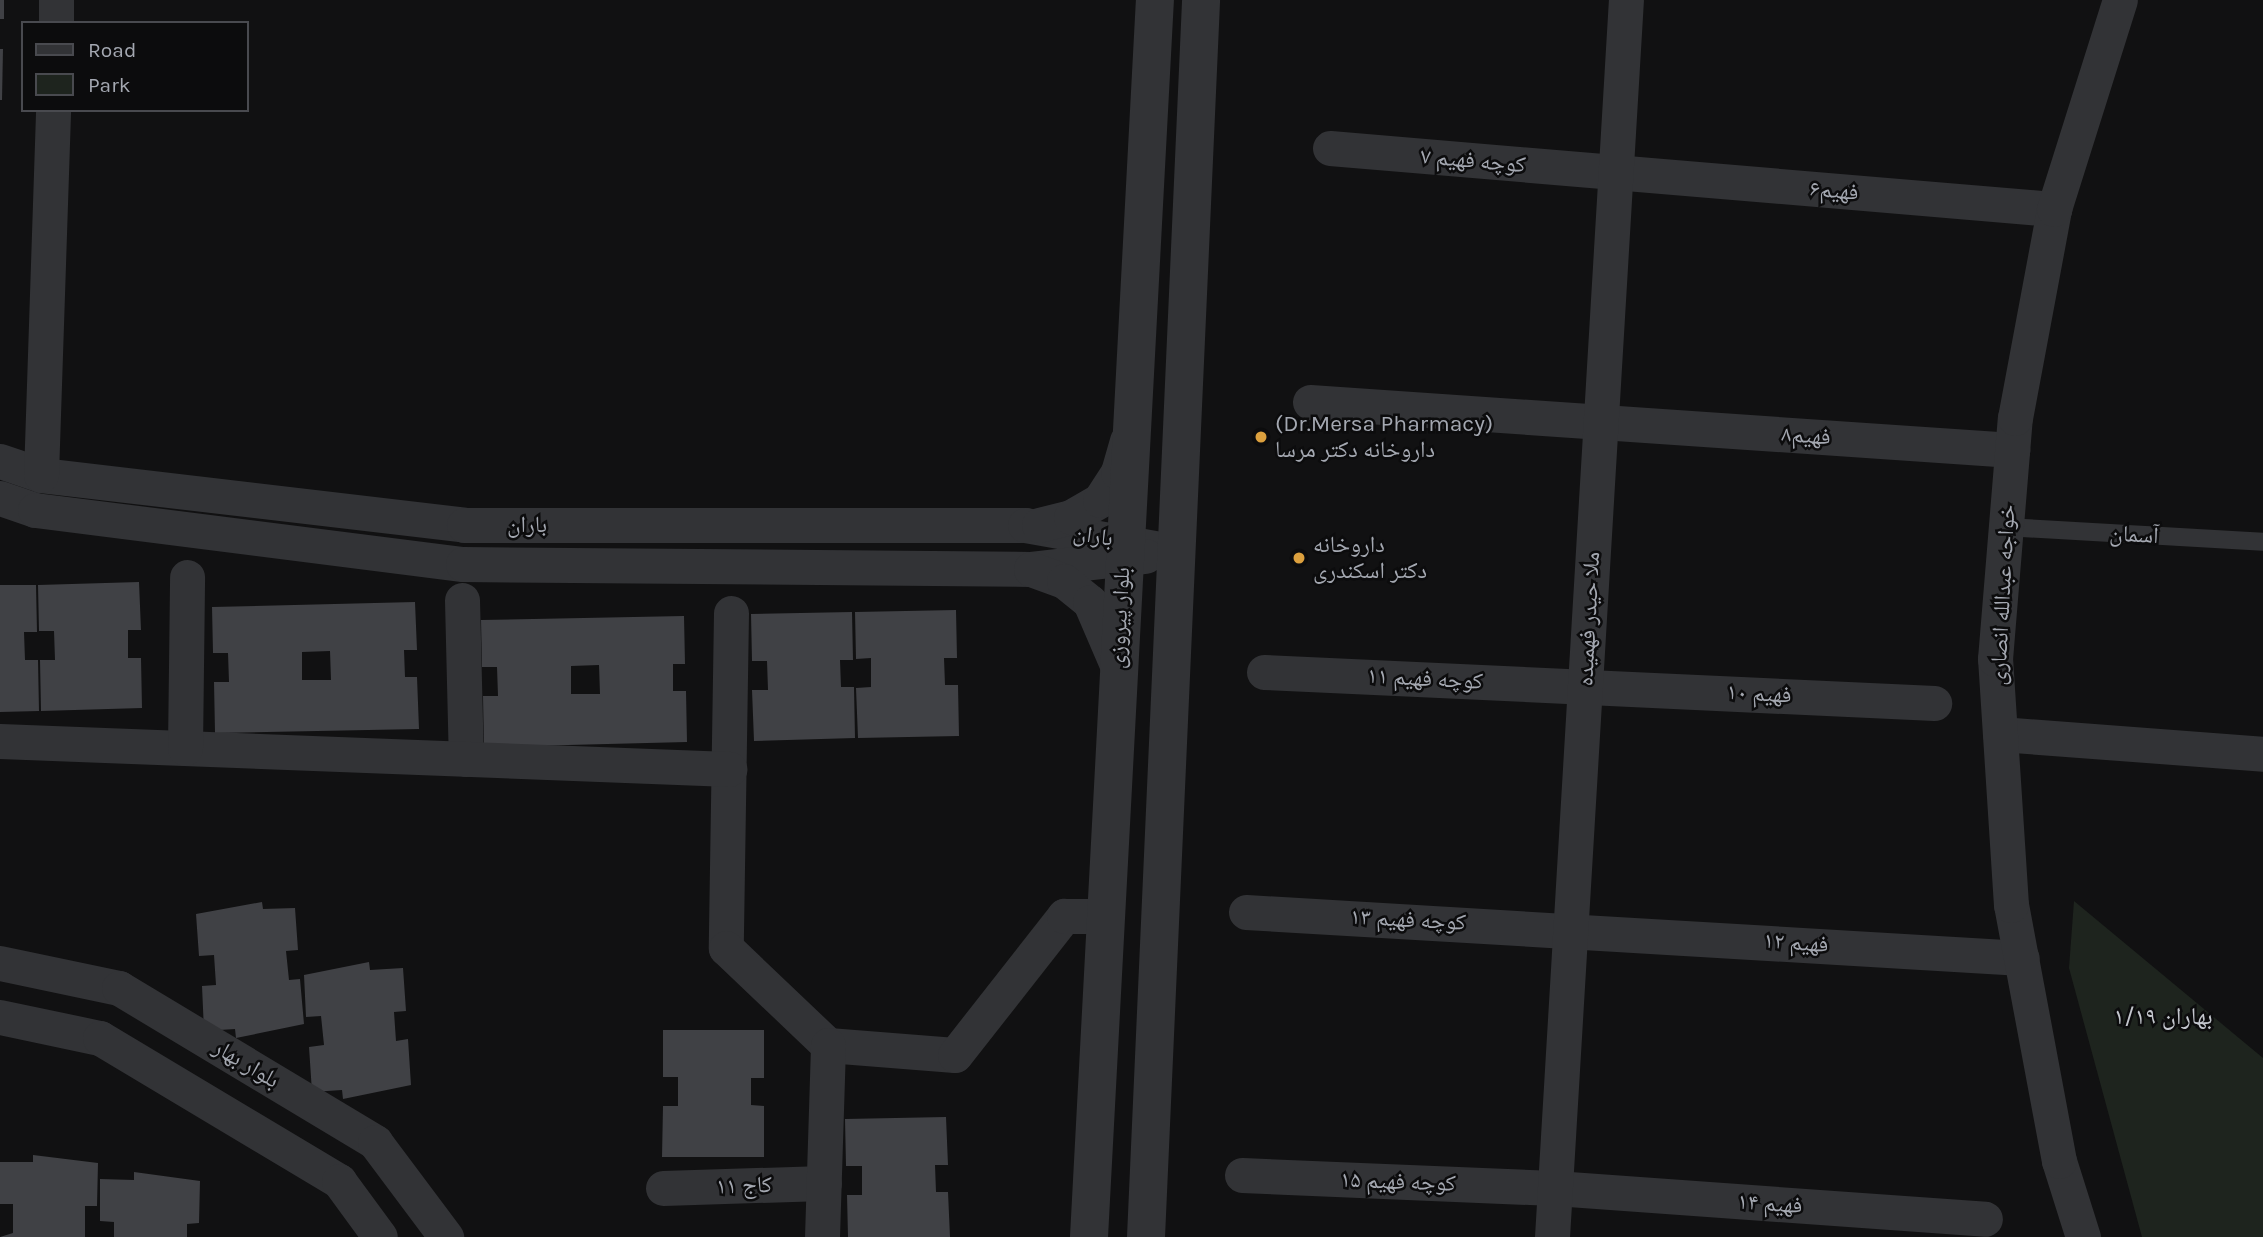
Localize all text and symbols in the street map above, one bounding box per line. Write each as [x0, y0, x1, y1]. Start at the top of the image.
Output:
legend [21, 21, 248, 112]
text: Road [88, 38, 136, 62]
text: Park [88, 73, 131, 97]
street label: کوچه فهیم ۷ [1419, 143, 1527, 179]
street label: فهیم۶ [1808, 175, 1860, 207]
place label: (Dr.Mersa Pharmacy) داروخانه دکتر مرسا [1275, 410, 1493, 464]
street label: فهیم۸ [1781, 421, 1831, 451]
marker: (Dr.Mersa Pharmacy) داروخانه دکتر مرسا [1253, 429, 1269, 445]
street label: خواجه عبدالله انصاری [1984, 504, 2022, 686]
street label: باران [507, 511, 547, 539]
street label: باران [1071, 519, 1115, 553]
street label: آسمان [2109, 520, 2159, 550]
place label: داروخانه دکتر اسکندری [1313, 531, 1427, 585]
marker: داروخانه دکتر اسکندری [1291, 550, 1307, 566]
street label: ملا حیدر فهمیده [1572, 551, 1606, 687]
street label: بلوار پیروزی [1104, 566, 1136, 670]
street label: کوچه فهیم ۱۱ [1366, 662, 1484, 696]
street label: فهیم ۱۰ [1726, 679, 1792, 709]
street label: کوچه فهیم ۱۳ [1349, 903, 1467, 937]
street label: فهیم ۱۲ [1763, 927, 1829, 959]
district label: ۱/۱۹ بهاران [2113, 1003, 2213, 1031]
street label: بلوار بهار [208, 1034, 284, 1094]
street label: کوچه فهیم ۱۵ [1340, 1166, 1456, 1198]
street label: کاج ۱۱ [715, 1171, 773, 1201]
street label: فهیم ۱۴ [1737, 1188, 1803, 1220]

